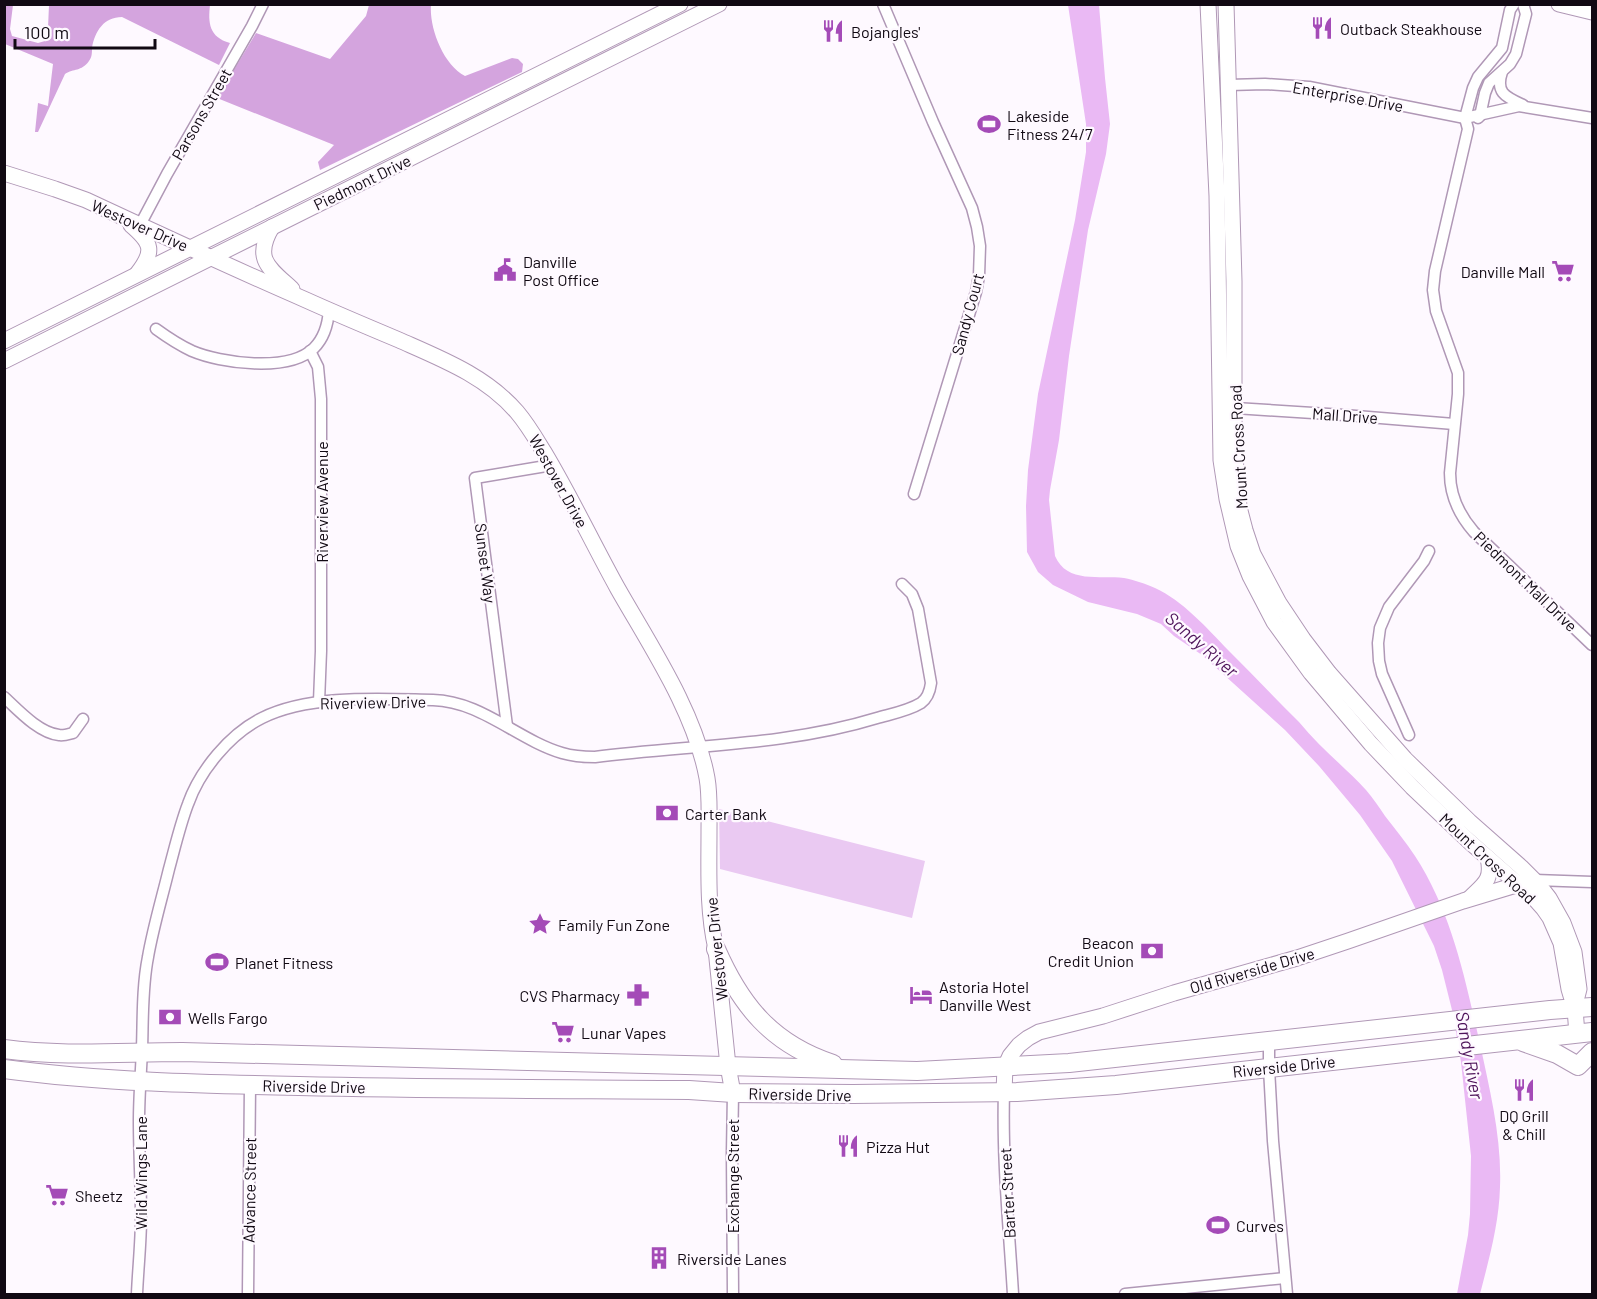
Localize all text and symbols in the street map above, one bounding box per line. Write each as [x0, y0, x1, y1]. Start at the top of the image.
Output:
scale bar [15, 12, 154, 50]
restaurant icon: Outback Steakhouse [1309, 15, 1335, 41]
restaurant icon: Bojangles' [820, 18, 846, 44]
place label: Outback Steakhouse [1340, 19, 1482, 38]
text: 100 m [24, 21, 69, 43]
place label: Bojangles' [851, 22, 920, 41]
street label: Parsons Street [167, 65, 235, 163]
street label: Enterprise Drive [1291, 77, 1405, 115]
place label: Lakeside Fitness 24/7 [1007, 106, 1093, 143]
sports icon: Lakeside Fitness 24/7 [976, 111, 1002, 137]
street label: Piedmont Drive [310, 150, 414, 214]
street label: Westover Drive [89, 195, 191, 255]
place label: Danville Post Office [523, 252, 599, 289]
public building icon: Danville Post Office [492, 257, 518, 283]
supermarket icon: Danville Mall [1550, 258, 1576, 284]
place label: Danville Mall [1461, 262, 1545, 281]
street label: Sandy Court [947, 271, 987, 357]
street label: Mount Cross Road [1225, 384, 1251, 510]
street label: Mall Drive [1312, 403, 1378, 427]
street label: Westover Drive [526, 431, 592, 531]
street label: Riverview Avenue [312, 441, 331, 563]
street label: Sunset Way [472, 522, 500, 605]
street label: Piedmont Mall Drive [1470, 527, 1582, 635]
water label: Sandy River [1161, 607, 1243, 682]
street label: Riverview Drive [320, 692, 426, 712]
bank icon: Carter Bank [654, 800, 680, 826]
place label: Carter Bank [685, 804, 767, 823]
street label: Mount Cross Road [1436, 809, 1540, 907]
street label: Westover Drive [701, 896, 731, 1002]
place icon: Family Fun Zone [527, 911, 553, 937]
place label: Family Fun Zone [558, 915, 670, 934]
place label: Beacon Credit Union [1048, 933, 1134, 970]
bank icon: Beacon Credit Union [1139, 938, 1165, 964]
street label: Old Riverside Drive [1187, 943, 1317, 997]
sports icon: Planet Fitness [204, 949, 230, 975]
place label: Planet Fitness [235, 953, 333, 972]
place label: Astoria Hotel Danville West [939, 977, 1031, 1014]
pharmacy icon: CVS Pharmacy [625, 982, 651, 1008]
hotel icon: Astoria Hotel Danville West [908, 982, 934, 1008]
place label: CVS Pharmacy [519, 986, 621, 1005]
bank icon: Wells Fargo [157, 1004, 183, 1030]
place label: Wells Fargo [188, 1008, 268, 1027]
water label: Sandy River [1451, 1009, 1489, 1101]
supermarket icon: Lunar Vapes [550, 1019, 576, 1045]
place label: Lunar Vapes [581, 1023, 666, 1042]
street label: Riverside Drive [1232, 1051, 1336, 1081]
street label: Riverside Drive [262, 1076, 366, 1096]
restaurant icon: DQ Grill & Chill [1511, 1077, 1537, 1103]
street label: Riverside Drive [748, 1084, 852, 1104]
place label: DQ Grill & Chill [1499, 1106, 1549, 1143]
street label: Wild Wings Lane [131, 1116, 150, 1230]
street label: Exchange Street [723, 1119, 742, 1233]
restaurant icon: Pizza Hut [835, 1133, 861, 1159]
street label: Advance Street [239, 1137, 259, 1243]
place label: Pizza Hut [866, 1137, 930, 1156]
street label: Barter Street [995, 1147, 1019, 1239]
supermarket icon: Sheetz [44, 1182, 70, 1208]
place label: Sheetz [75, 1186, 123, 1205]
sports icon: Curves [1205, 1212, 1231, 1238]
place label: Curves [1236, 1216, 1284, 1235]
building icon: Riverside Lanes [646, 1245, 672, 1271]
place label: Riverside Lanes [677, 1249, 787, 1268]

